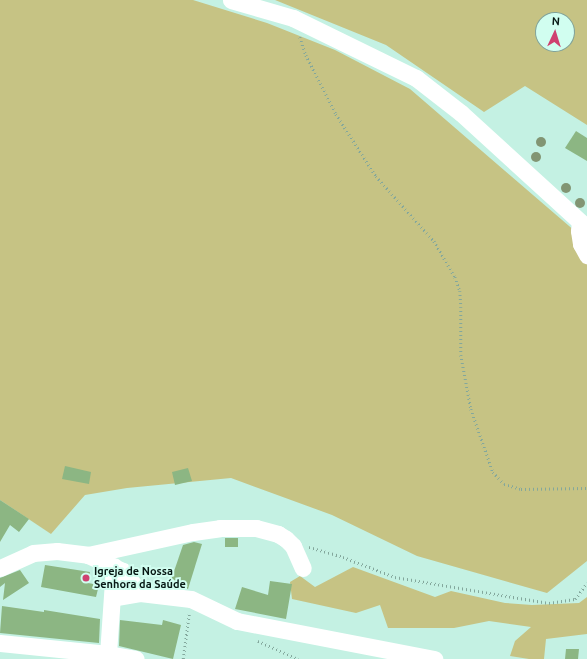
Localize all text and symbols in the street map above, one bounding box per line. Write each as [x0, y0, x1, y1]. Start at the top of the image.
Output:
north arrow [535, 12, 575, 52]
text: N [551, 15, 560, 27]
place label: Igreja de Nossa Senhora da Saúde [94, 565, 186, 591]
marker: Igreja de Nossa Senhora da Saúde [81, 573, 91, 583]

